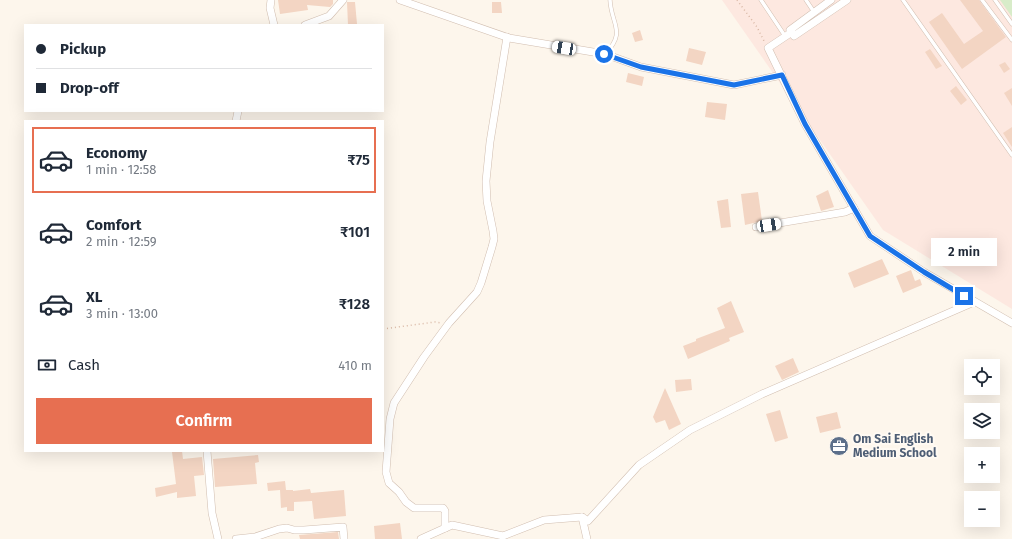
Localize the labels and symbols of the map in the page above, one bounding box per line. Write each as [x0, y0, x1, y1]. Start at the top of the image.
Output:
car [551, 40, 577, 56]
route start [595, 45, 613, 63]
car [756, 217, 782, 233]
callout: 2 min [931, 238, 997, 266]
route end [955, 287, 973, 305]
place label: Om Sai English Medium School [853, 432, 937, 460]
office icon: Om Sai English Medium School [828, 435, 850, 457]

